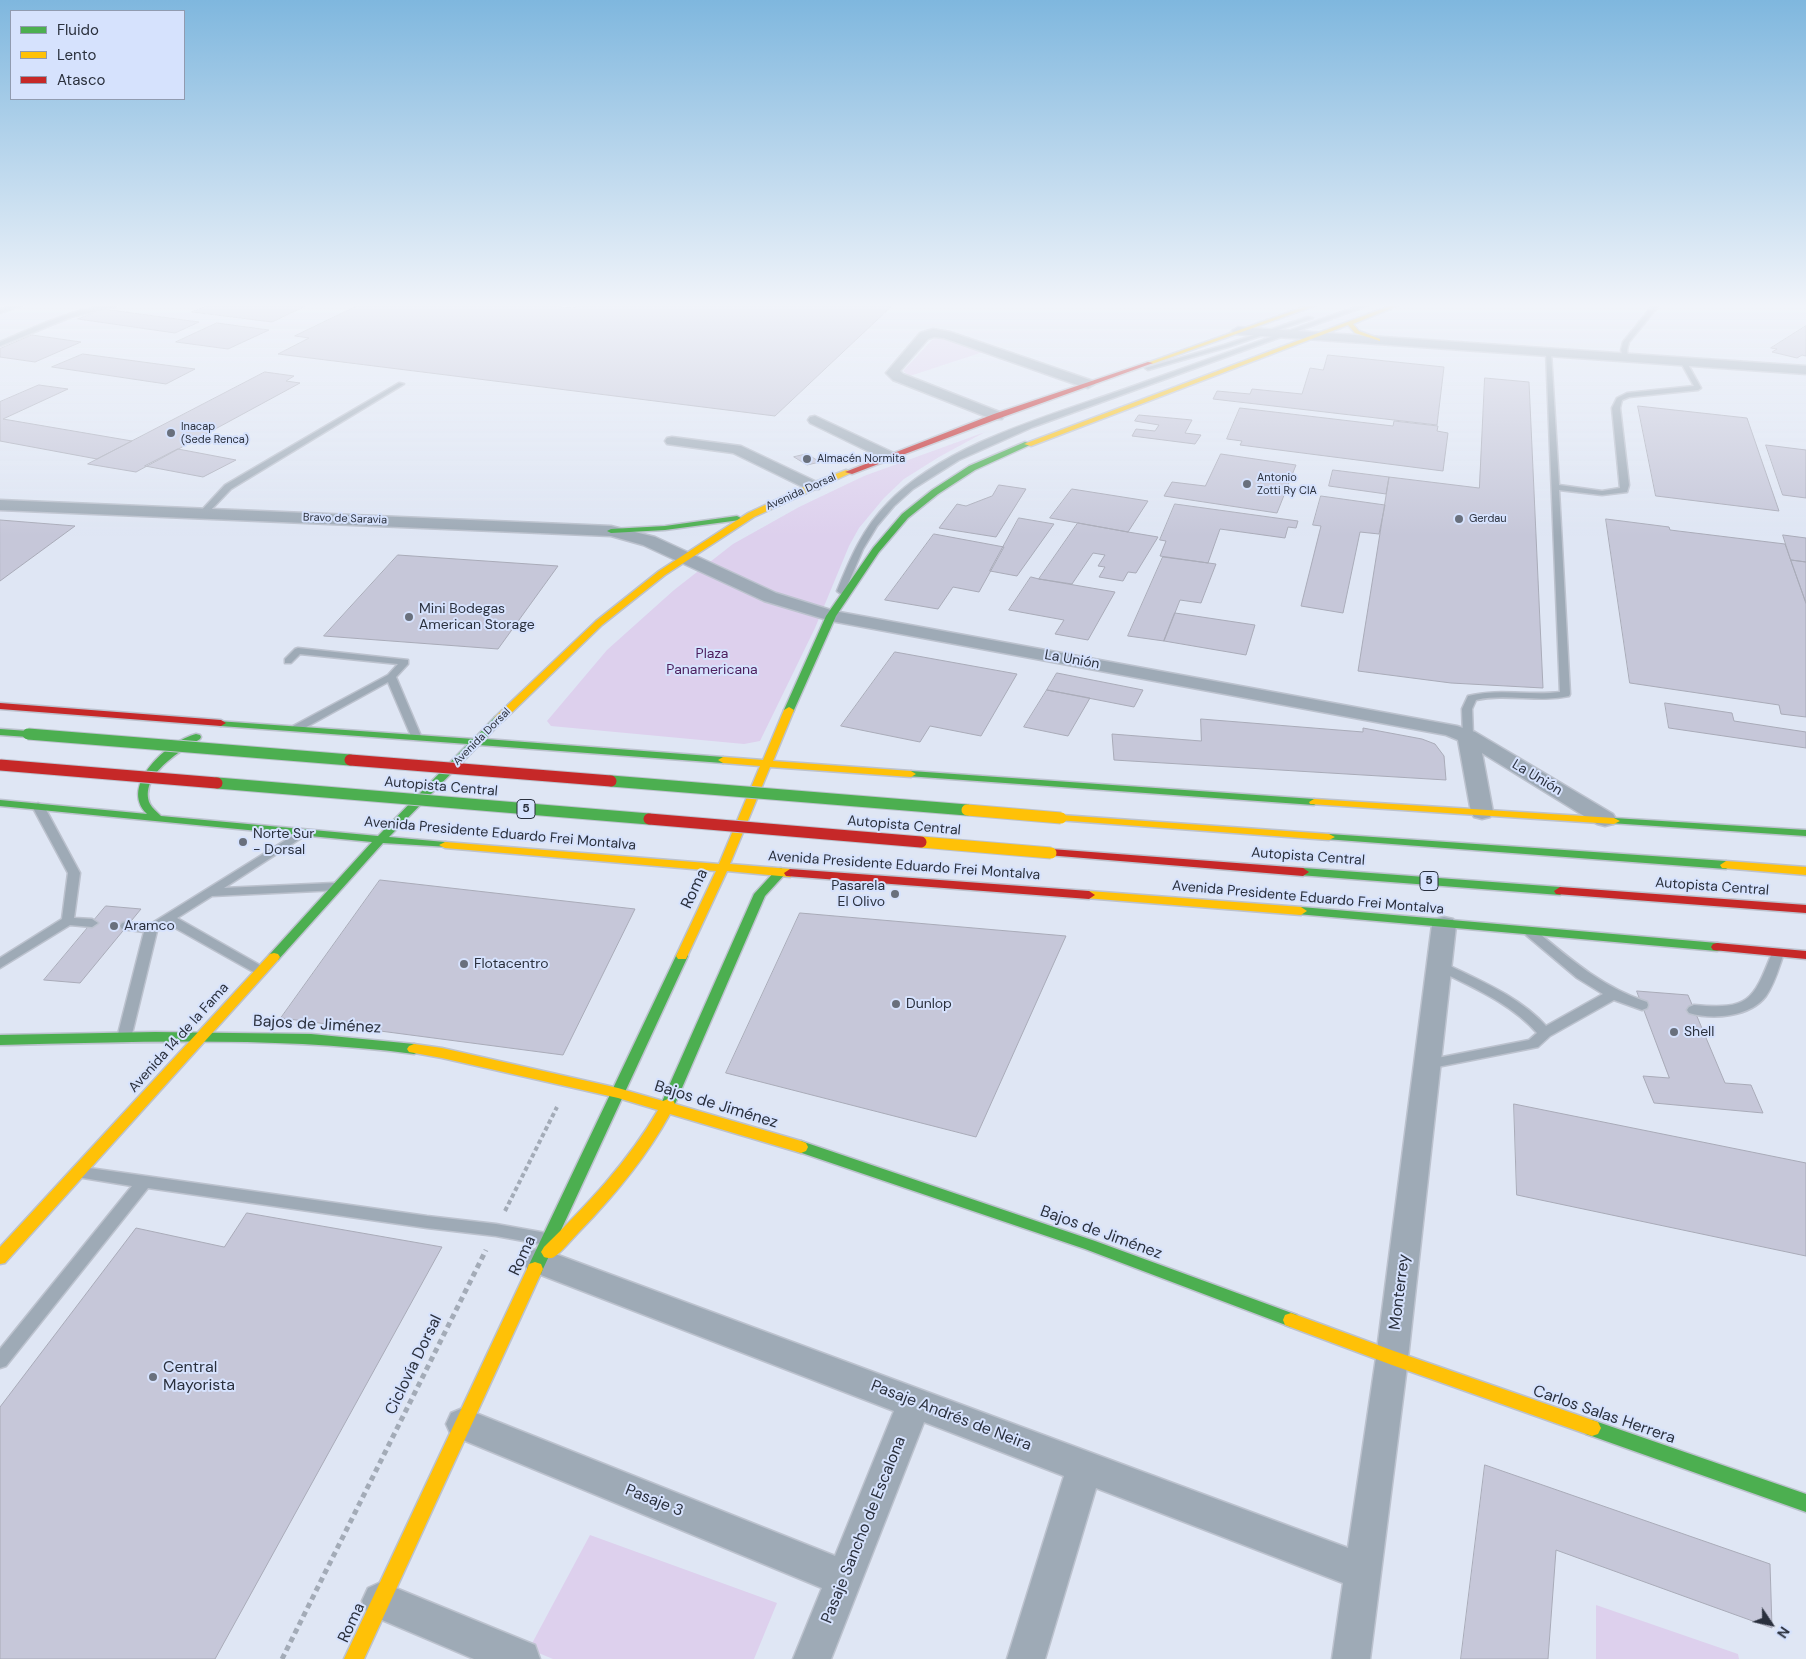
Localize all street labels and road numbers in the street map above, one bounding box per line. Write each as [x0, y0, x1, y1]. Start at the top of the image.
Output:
street label: Avenida Dorsal [764, 471, 838, 513]
street label: Bravo de Saravia [303, 511, 387, 527]
street label: La Unión [1043, 647, 1101, 673]
street label: Avenida Dorsal [451, 706, 513, 768]
street label: La Unión [1509, 756, 1565, 800]
street label: Autopista Central [384, 774, 498, 800]
road number: 5 [517, 800, 535, 819]
street label: Autopista Central [847, 813, 961, 839]
street label: Avenida Presidente Eduardo Frei Montalva [363, 814, 637, 854]
street label: Autopista Central [1251, 845, 1365, 869]
street label: Avenida Presidente Eduardo Frei Montalva [767, 848, 1041, 884]
street label: Roma [678, 866, 712, 912]
road number: 5 [1420, 871, 1438, 890]
street label: Autopista Central [1655, 875, 1769, 899]
street label: Avenida Presidente Eduardo Frei Montalva [1171, 878, 1445, 918]
street label: Avenida 14 de la Fama [125, 980, 233, 1096]
street label: Bajos de Jiménez [252, 1012, 382, 1038]
street label: Bajos de Jiménez [652, 1077, 780, 1133]
street label: Bajos de Jiménez [1037, 1202, 1165, 1264]
street label: Roma [506, 1233, 540, 1279]
street label: Monterrey [1386, 1253, 1414, 1331]
street label: Ciclovía Dorsal [382, 1312, 446, 1418]
street label: Pasaje Andrés de Neira [868, 1377, 1034, 1455]
street label: Carlos Salas Herrera [1530, 1382, 1678, 1448]
street label: Pasaje Sancho de Escalona [818, 1434, 910, 1626]
street label: Pasaje 3 [622, 1481, 686, 1521]
street label: Roma [335, 1600, 369, 1646]

